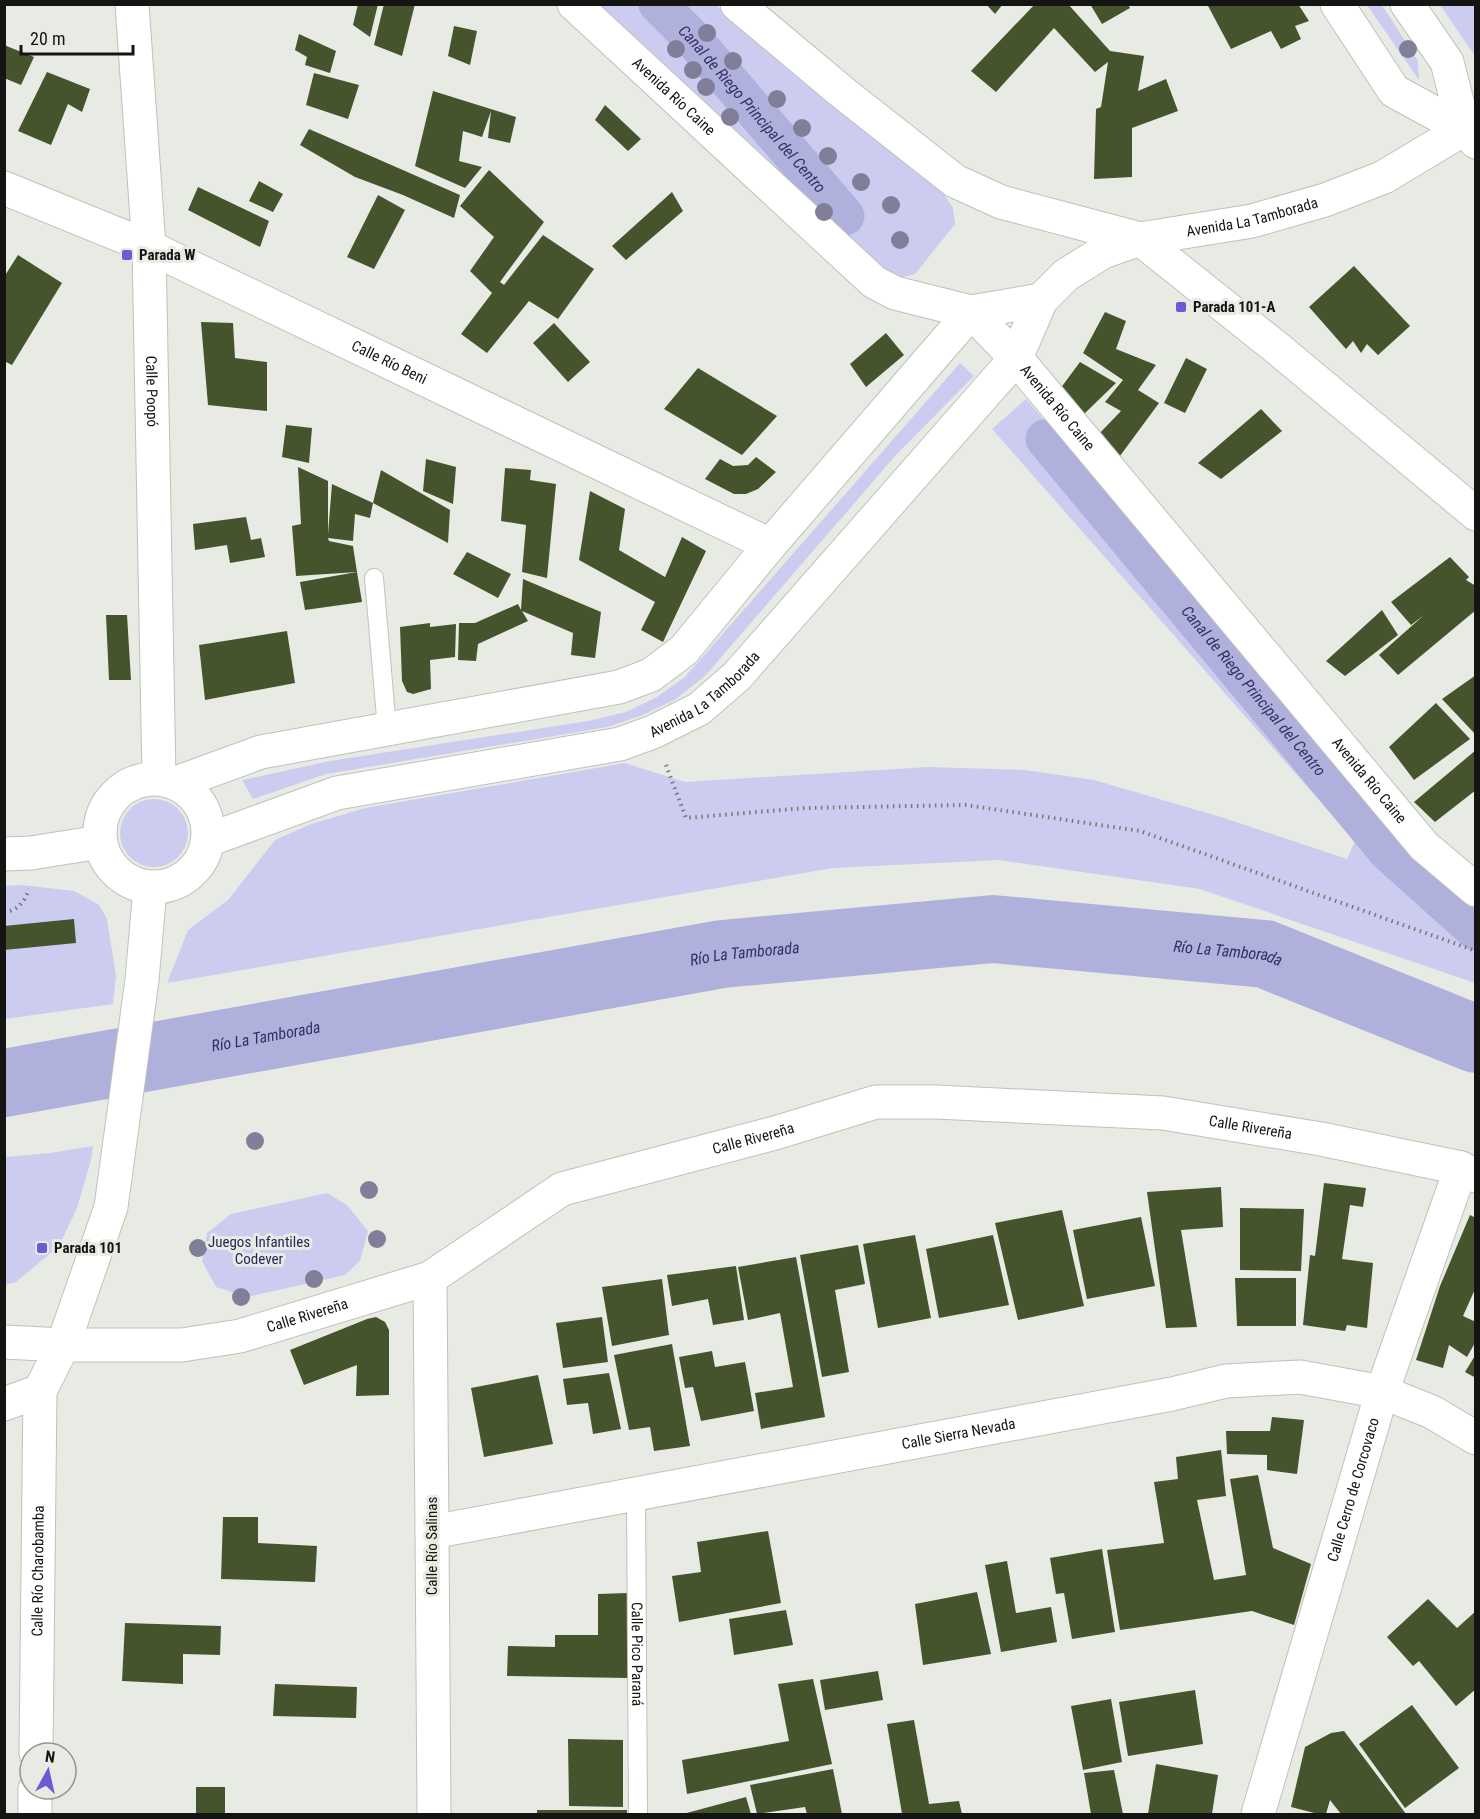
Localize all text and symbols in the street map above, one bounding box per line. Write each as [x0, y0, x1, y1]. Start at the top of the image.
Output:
scale bar [21, 18, 134, 56]
water label: Canal de Riego Principal del Centro [675, 21, 830, 196]
text: 20 m [30, 28, 65, 49]
street label: Avenida Río Caine [629, 54, 719, 139]
street label: Avenida La Tamborada [1185, 194, 1320, 240]
place label: Parada W [139, 246, 196, 264]
marker: Parada W [120, 248, 134, 262]
place label: Parada 101-A [1193, 298, 1275, 316]
marker: Parada 101-A [1174, 300, 1188, 314]
street label: Calle Río Beni [349, 337, 430, 388]
street label: Calle Poopó [142, 356, 161, 427]
street label: Avenida Río Caine [1016, 361, 1098, 454]
water label: Canal de Riego Principal del Centro [1178, 602, 1330, 780]
street label: Avenida La Tamborada [646, 648, 763, 741]
street label: Avenida Río Caine [1328, 734, 1410, 827]
water label: Río La Tamborada [1173, 936, 1286, 970]
water label: Río La Tamborada [688, 937, 800, 969]
water label: Río La Tamborada [210, 1017, 322, 1055]
street label: Calle Rivereña [1208, 1112, 1293, 1143]
street label: Calle Rivereña [710, 1119, 796, 1158]
park label: Juegos Infantiles Codever [208, 1233, 310, 1268]
place label: Parada 101 [54, 1239, 122, 1257]
marker: Parada 101 [35, 1241, 49, 1255]
street label: Calle Rivereña [265, 1295, 350, 1336]
street label: Calle Sierra Nevada [900, 1414, 1017, 1453]
street label: Calle Cerro de Corcovaco [1324, 1416, 1383, 1564]
street label: Calle Río Salinas [423, 1497, 441, 1595]
street label: Calle Río Charobamba [28, 1505, 48, 1637]
street label: Calle Pico Paraná [628, 1602, 646, 1706]
north arrow [18, 1741, 78, 1801]
text: N [44, 1747, 56, 1767]

